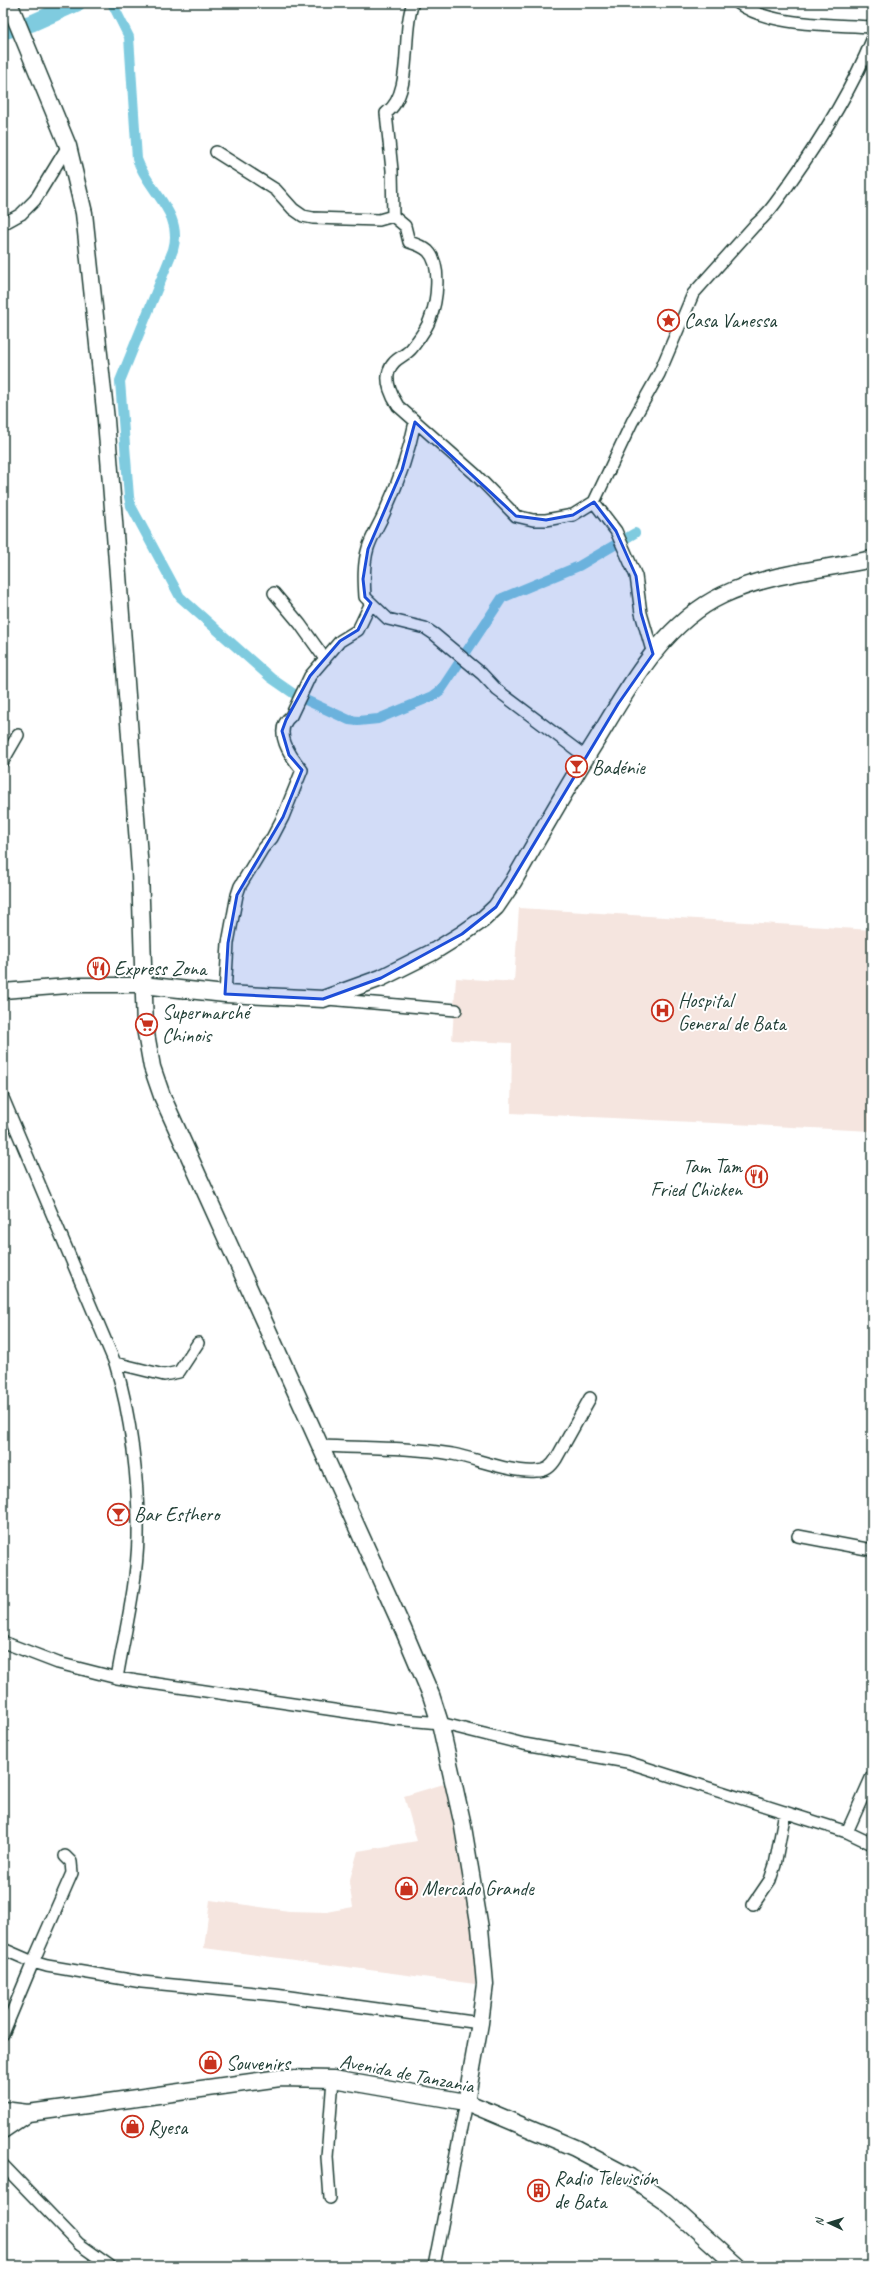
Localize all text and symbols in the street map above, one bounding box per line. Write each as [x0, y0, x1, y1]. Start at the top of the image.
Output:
place icon: Casa Vanessa [655, 307, 681, 333]
place label: Casa Vanessa [684, 308, 778, 333]
bar icon: Badénie [564, 754, 590, 780]
place label: Badénie [592, 755, 646, 780]
restaurant icon: Express Zona [85, 955, 111, 981]
place label: Express Zona [114, 956, 208, 981]
place label: Hospital General de Bata [678, 988, 788, 1036]
hospital icon: Hospital General de Bata [650, 998, 676, 1024]
place label: Supermarché Chinois [162, 1000, 253, 1048]
supermarket icon: Supermarché Chinois [133, 1011, 159, 1037]
place label: Tam Tam Fried Chicken [651, 1154, 744, 1202]
restaurant icon: Tam Tam Fried Chicken [744, 1164, 770, 1190]
bar icon: Bar Esthero [106, 1501, 132, 1527]
place label: Bar Esthero [134, 1502, 221, 1527]
shop icon: Mercado Grande [394, 1875, 420, 1901]
place label: Mercado Grande [422, 1876, 535, 1901]
street label: Avenida de Tanzania [338, 2048, 478, 2099]
shop icon: Souvenirs [198, 2050, 224, 2076]
place label: Souvenirs [226, 2051, 292, 2076]
shop icon: Ryesa [120, 2114, 146, 2140]
place label: Ryesa [148, 2115, 189, 2140]
place label: Radio Televisión de Bata [554, 2166, 659, 2214]
building icon: Radio Televisión de Bata [525, 2177, 551, 2203]
north arrow [809, 2203, 849, 2243]
text: N [812, 2216, 826, 2226]

